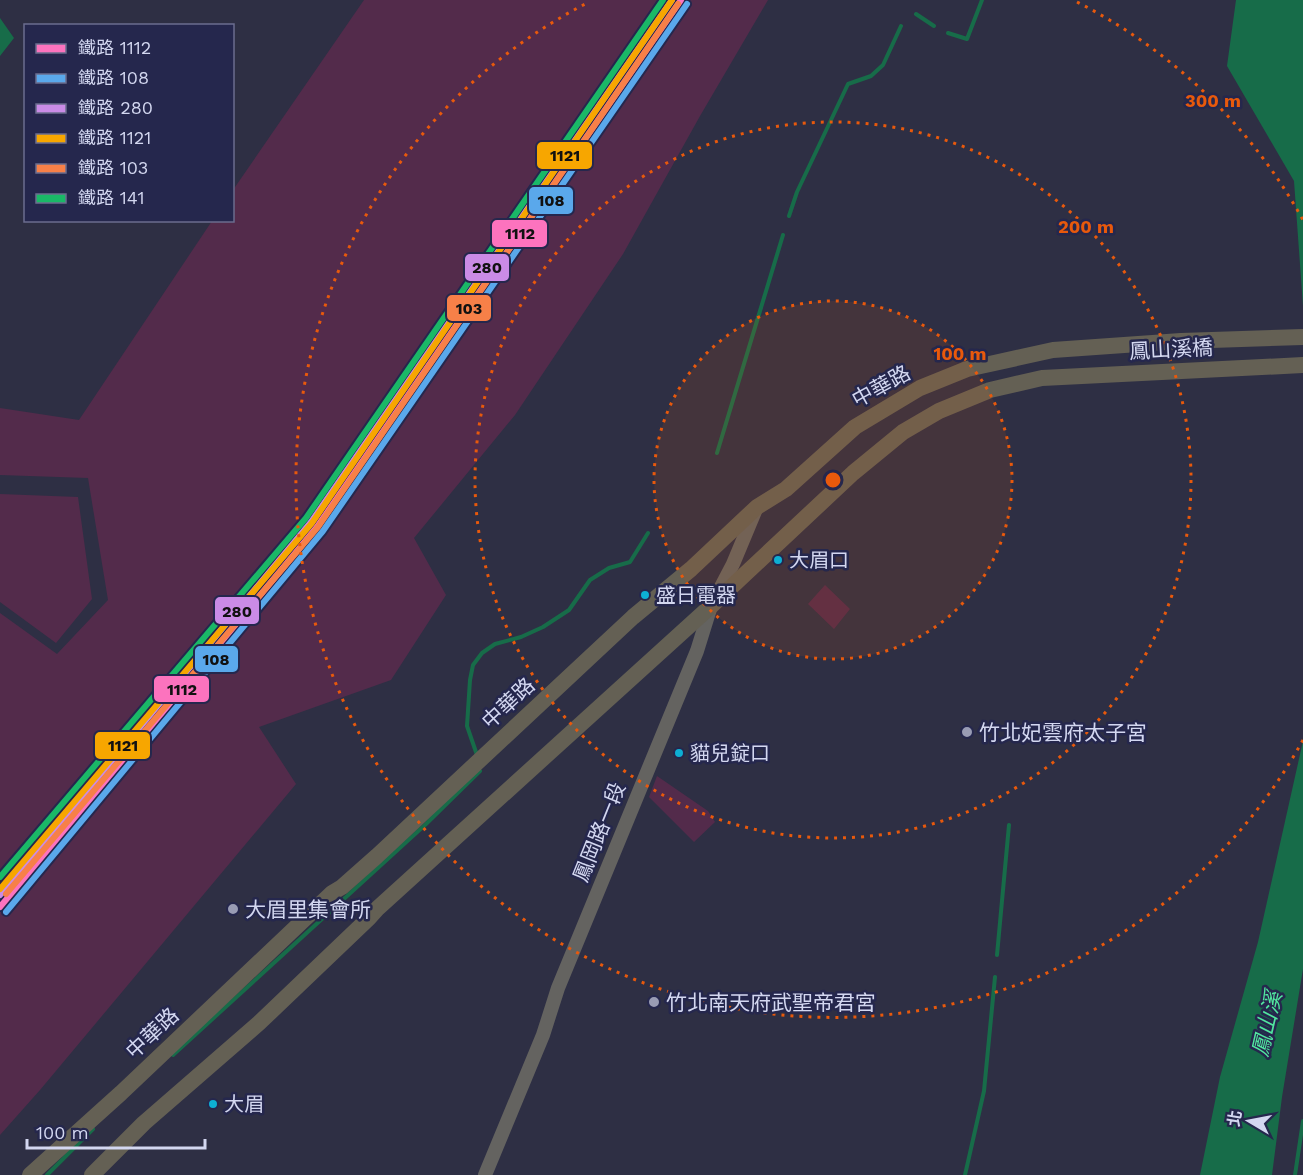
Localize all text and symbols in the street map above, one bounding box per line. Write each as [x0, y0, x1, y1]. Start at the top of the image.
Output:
legend [24, 24, 234, 222]
text: 鐵路 1112 [78, 37, 151, 58]
text: 鐵路 108 [78, 67, 149, 88]
text: 300 m [1185, 90, 1241, 111]
text: 鐵路 280 [78, 97, 153, 118]
text: 鐵路 1121 [78, 127, 151, 148]
line badge: 1121 [536, 141, 593, 170]
text: 1121 [550, 146, 580, 165]
text: 鐵路 103 [78, 157, 148, 178]
line badge: 108 [528, 186, 574, 215]
text: 鐵路 141 [78, 187, 145, 208]
text: 108 [537, 191, 565, 210]
text: 200 m [1058, 216, 1114, 237]
line badge: 1112 [491, 219, 548, 248]
text: 1112 [505, 224, 535, 243]
line badge: 280 [464, 253, 510, 282]
text: 280 [472, 258, 502, 277]
line badge: 103 [446, 294, 492, 322]
text: 103 [456, 299, 482, 318]
street label: 鳳山溪橋 [1128, 334, 1214, 364]
text: 100 m [933, 343, 987, 364]
street label: 中華路 [847, 360, 915, 412]
centre of rings [823, 470, 843, 490]
place label: 大眉口 [789, 548, 849, 572]
marker: 大眉口 [772, 554, 784, 566]
place label: 盛日電器 [656, 583, 736, 607]
marker: 盛日電器 [639, 589, 651, 601]
line badge: 280 [214, 596, 260, 625]
text: 280 [222, 602, 252, 621]
line badge: 108 [194, 645, 239, 673]
text: 108 [202, 650, 230, 669]
street label: 中華路 [476, 672, 540, 734]
line badge: 1112 [153, 675, 210, 703]
text: 1112 [167, 680, 197, 699]
place label: 竹北妃雲府太子宮 [979, 720, 1147, 745]
marker: 竹北妃雲府太子宮 [960, 725, 974, 739]
line badge: 1121 [94, 731, 151, 760]
text: 1121 [108, 736, 138, 755]
place label: 貓兒錠口 [690, 741, 770, 765]
marker: 貓兒錠口 [673, 747, 685, 759]
street label: 鳳岡路一段 [568, 779, 630, 885]
place label: 大眉里集會所 [245, 897, 371, 922]
marker: 大眉里集會所 [226, 902, 240, 916]
water label: 鳳山溪 [1247, 986, 1287, 1059]
place label: 竹北南天府武聖帝君宮 [666, 990, 876, 1015]
marker: 竹北南天府武聖帝君宮 [647, 995, 661, 1009]
street label: 中華路 [120, 1002, 184, 1064]
north arrow [1219, 1091, 1279, 1151]
place label: 大眉 [224, 1092, 264, 1116]
marker: 大眉 [207, 1098, 219, 1110]
text: 北 [1224, 1109, 1245, 1128]
scale bar [27, 1112, 206, 1150]
text: 100 m [36, 1122, 89, 1143]

